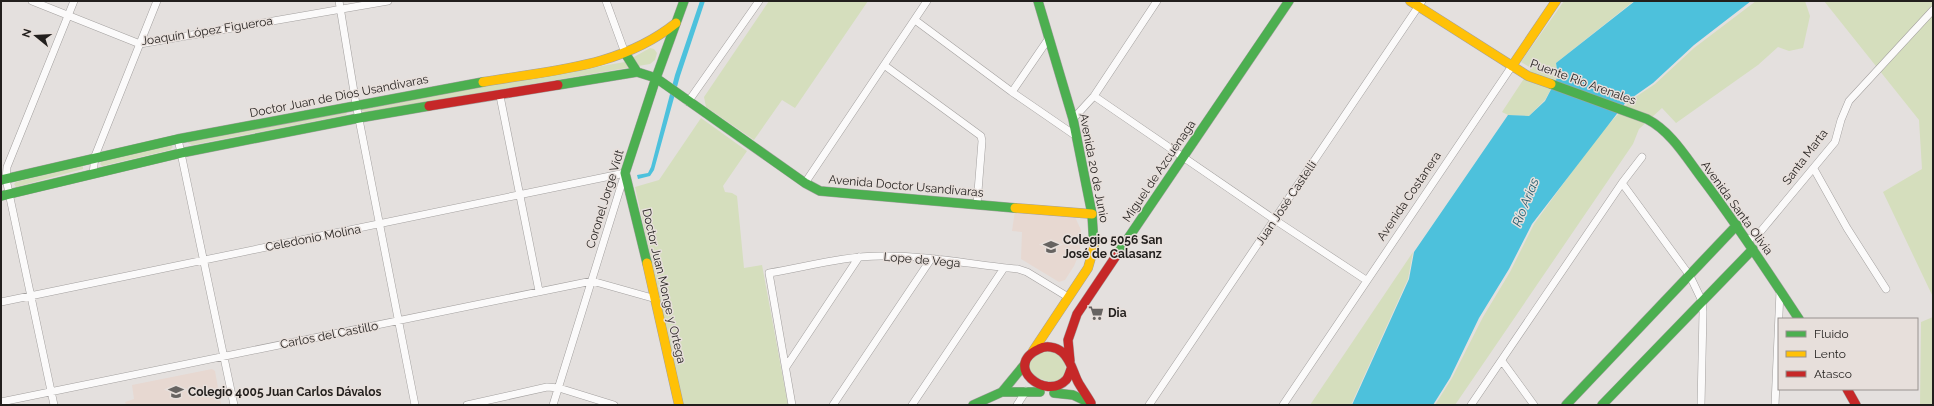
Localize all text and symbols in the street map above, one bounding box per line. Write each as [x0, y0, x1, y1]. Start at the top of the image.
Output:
street label: Joaquín López Figueroa [140, 14, 274, 48]
north arrow [16, 16, 56, 56]
text: N [19, 27, 34, 39]
street label: Puente Rio Arenales [1528, 56, 1638, 108]
street label: Doctor Juan de Dios Usandivaras [248, 72, 430, 120]
street label: Avenida 20 de Junio [1077, 112, 1111, 224]
street label: Miguel de Azcuénaga [1120, 117, 1198, 225]
street label: Santa Marta [1779, 126, 1831, 188]
street label: Coronel Jorge Vidt [583, 148, 627, 250]
street label: Avenida Costanera [1374, 149, 1444, 243]
street label: Juan José Castelli [1253, 158, 1319, 248]
street label: Avenida Santa Olivia [1698, 158, 1776, 258]
street label: Avenida Doctor Usandivaras [828, 172, 984, 200]
water label: Río Arias [1509, 176, 1542, 229]
street label: Doctor Juan Monge y Ortega [639, 207, 689, 365]
street label: Celedonio Molina [264, 222, 362, 254]
place label: Colegio 5056 San José de Calasanz [1063, 233, 1163, 261]
school or university icon: Colegio 5056 San José de Calasanz [1042, 238, 1060, 256]
street label: Lope de Vega [883, 250, 961, 270]
supermarket icon: Dia [1087, 304, 1105, 322]
place label: Dia [1108, 306, 1127, 320]
legend [1778, 318, 1918, 390]
street label: Carlos del Castillo [279, 319, 379, 351]
text: Fluido [1814, 327, 1849, 341]
text: Lento [1814, 347, 1846, 361]
text: Atasco [1814, 367, 1852, 381]
school or university icon: Colegio 4005 Juan Carlos Dávalos [167, 383, 185, 401]
place label: Colegio 4005 Juan Carlos Dávalos [188, 385, 382, 399]

